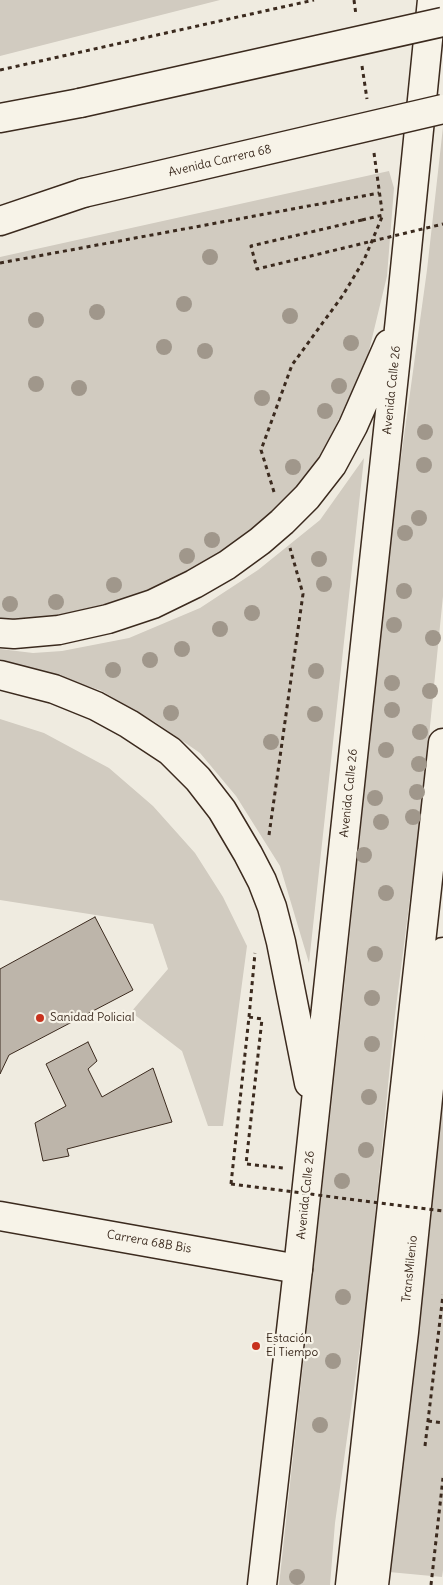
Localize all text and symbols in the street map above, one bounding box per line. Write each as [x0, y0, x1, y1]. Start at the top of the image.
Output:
street label: Avenida Carrera 68 [167, 142, 273, 180]
street label: Avenida Calle 26 [380, 345, 404, 435]
street label: Avenida Calle 26 [337, 748, 361, 838]
place label: Sanidad Policial [50, 1011, 134, 1025]
marker: Sanidad Policial [34, 1012, 46, 1024]
street label: Avenida Calle 26 [294, 1150, 318, 1240]
street label: Carrera 68B Bis [106, 1227, 192, 1257]
street label: TransMilenio [399, 1235, 421, 1303]
place label: Estación El Tiempo [266, 1332, 318, 1360]
marker: Estación El Tiempo [250, 1340, 262, 1352]

